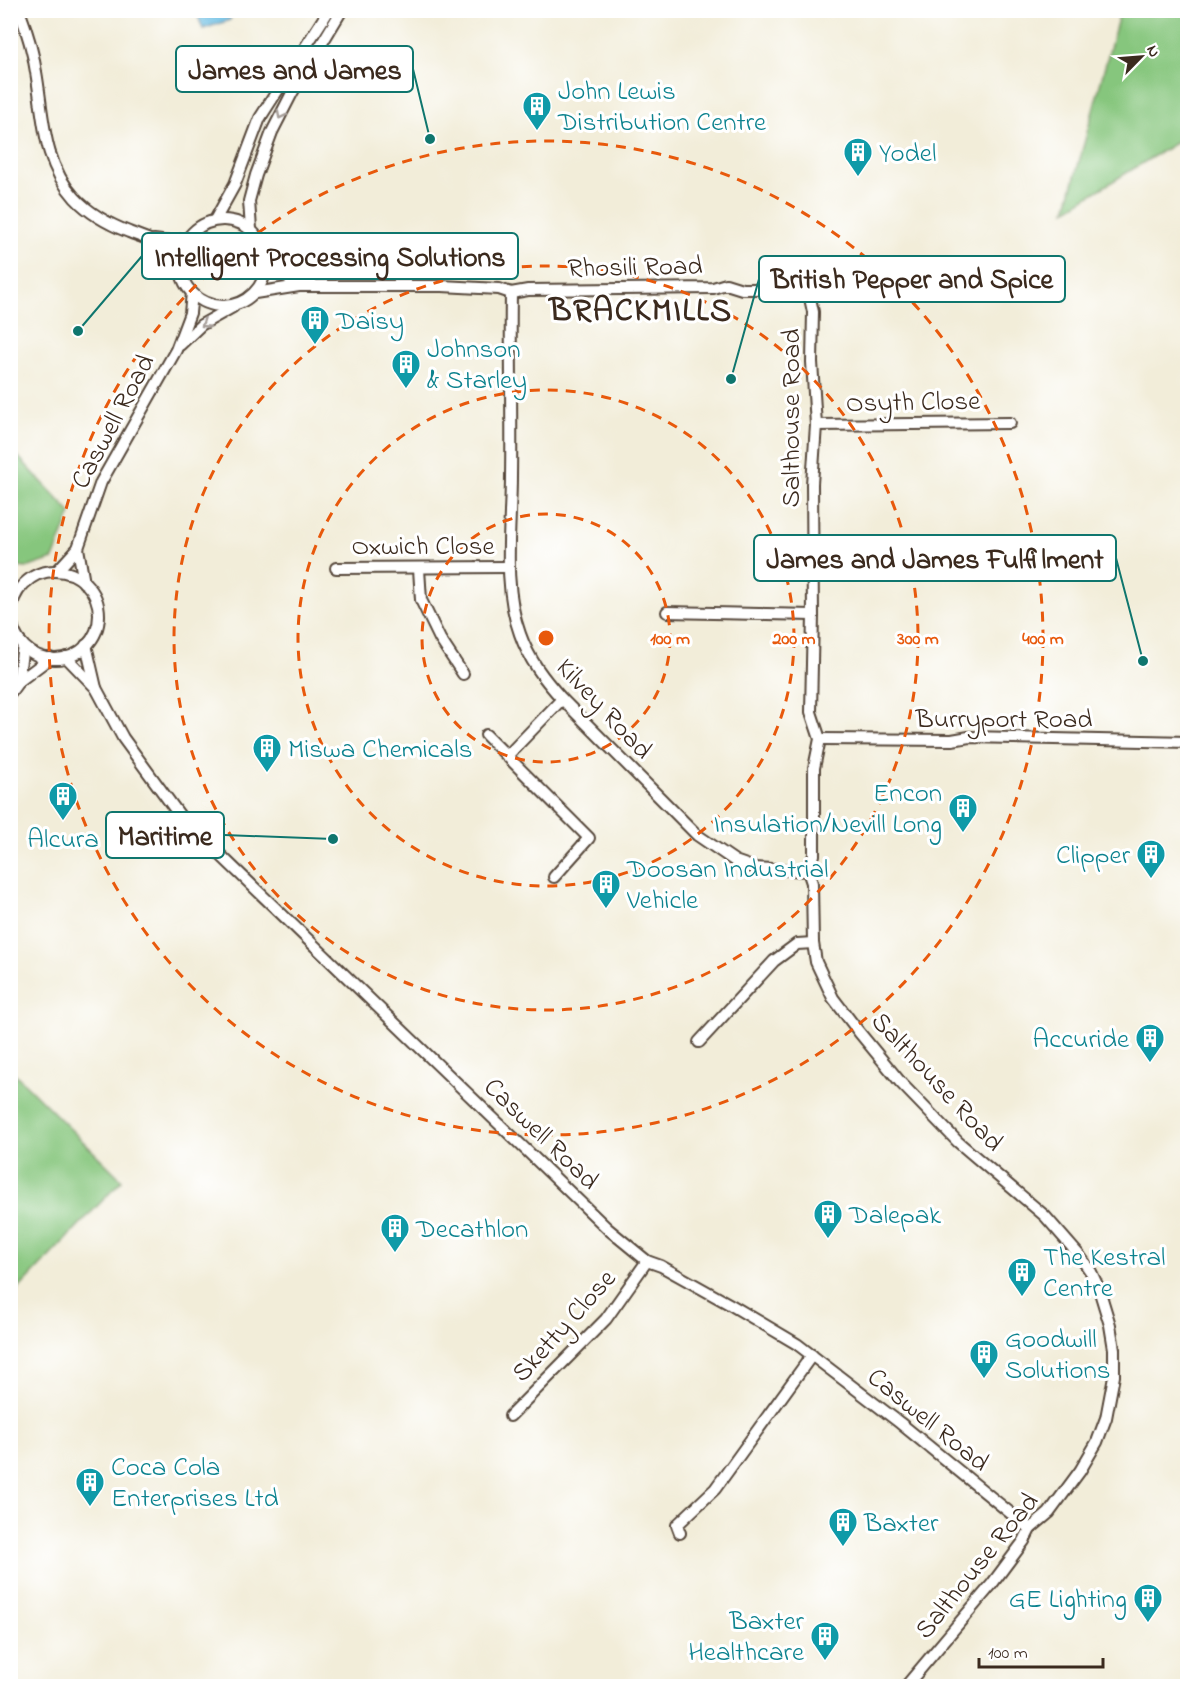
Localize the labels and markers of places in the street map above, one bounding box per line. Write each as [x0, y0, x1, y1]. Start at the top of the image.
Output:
callout: James and James [176, 46, 413, 92]
place label: John Lewis Distribution Centre [557, 73, 767, 143]
building icon: John Lewis Distribution Centre [521, 90, 553, 132]
place label: Yodel [879, 135, 936, 174]
building icon: Yodel [842, 136, 874, 178]
callout: Intelligent Processing Solutions [142, 233, 518, 279]
callout: British Pepper and Spice [759, 256, 1065, 302]
place label: Daisy [335, 303, 404, 342]
building icon: Daisy [299, 304, 331, 346]
place label: Johnson & Starley [427, 331, 527, 401]
building icon: Johnson & Starley [390, 348, 422, 390]
callout: James and James Fulfilment [754, 535, 1116, 581]
centre of rings [536, 628, 556, 648]
place label: Miswa Chemicals [288, 731, 472, 770]
building icon: Miswa Chemicals [251, 732, 283, 774]
place label: Encon Insulation/Nevill Long [714, 775, 942, 845]
building icon: Alcura [47, 780, 79, 822]
building icon: Encon Insulation/Nevill Long [947, 792, 979, 834]
callout: Maritime [106, 812, 224, 858]
place label: Alcura [27, 821, 99, 860]
place label: Clipper [1056, 837, 1131, 876]
building icon: Clipper [1135, 838, 1167, 880]
place label: Doosan Industrial Vehicle [626, 851, 829, 921]
building icon: Doosan Industrial Vehicle [590, 868, 622, 910]
place label: Accuride [1033, 1021, 1130, 1060]
building icon: Accuride [1134, 1022, 1166, 1064]
place label: Dalepak [848, 1197, 941, 1236]
building icon: Dalepak [812, 1198, 844, 1240]
place label: Decathlon [415, 1211, 528, 1250]
building icon: Decathlon [379, 1212, 411, 1254]
place label: The Kestral Centre [1043, 1239, 1166, 1309]
building icon: The Kestral Centre [1006, 1256, 1038, 1298]
place label: Goodwill Solutions [1005, 1321, 1111, 1391]
building icon: Goodwill Solutions [968, 1338, 1000, 1380]
place label: Coca Cola Enterprises Ltd [111, 1449, 279, 1519]
building icon: Coca Cola Enterprises Ltd [74, 1466, 106, 1508]
place label: Baxter [863, 1505, 939, 1544]
building icon: Baxter [827, 1506, 859, 1548]
place label: GE Lighting [1009, 1581, 1127, 1620]
building icon: GE Lighting [1132, 1582, 1164, 1624]
place label: Baxter Healthcare [688, 1603, 805, 1673]
building icon: Baxter Healthcare [809, 1620, 841, 1662]

